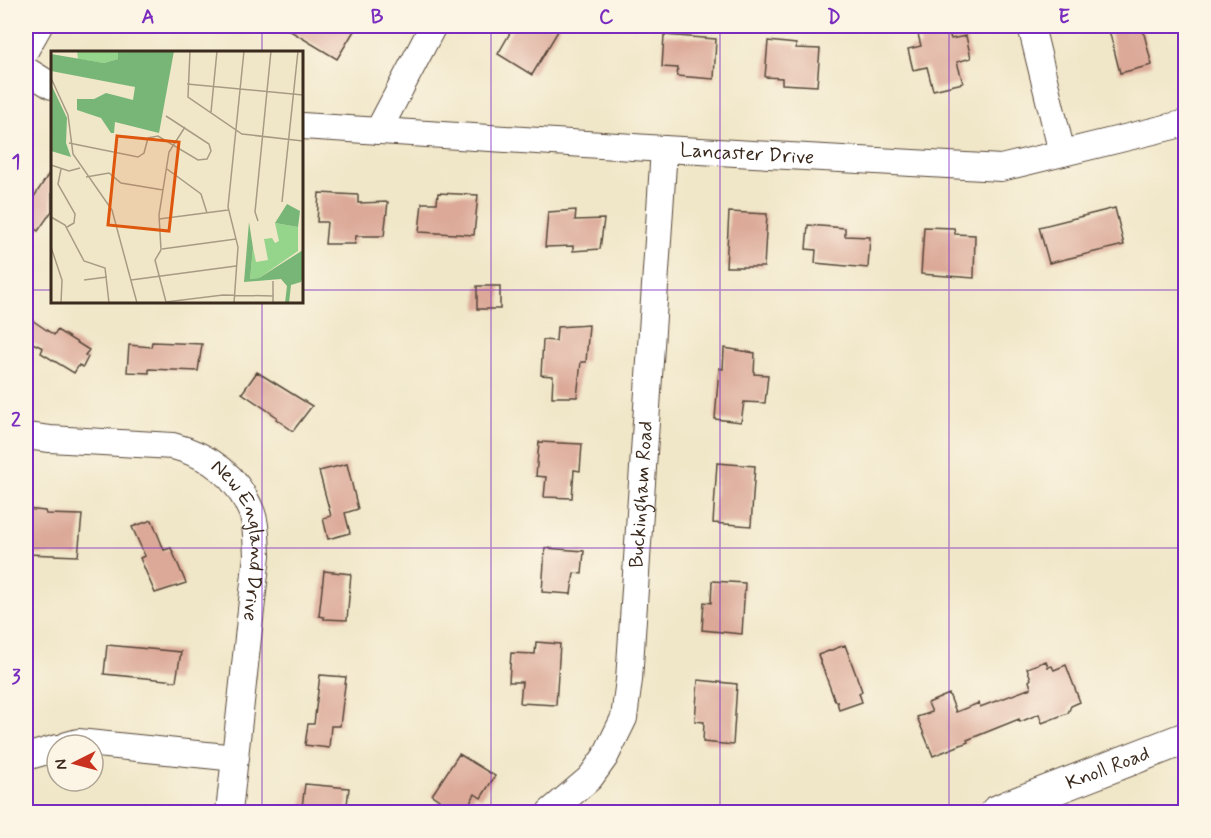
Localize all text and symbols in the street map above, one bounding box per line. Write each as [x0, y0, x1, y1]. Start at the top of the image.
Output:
text: A [141, 4, 155, 31]
text: B [371, 4, 384, 31]
text: C [599, 4, 614, 31]
text: D [827, 4, 841, 31]
text: E [1058, 4, 1070, 31]
inset map [51, 51, 303, 303]
street label: Lancaster Drive [679, 136, 815, 171]
text: 1 [12, 149, 20, 176]
text: 2 [11, 407, 21, 434]
street label: Buckingham Road [623, 420, 660, 569]
street label: New England Drive [205, 453, 271, 622]
text: 3 [11, 664, 21, 691]
north arrow [45, 733, 105, 793]
street label: Knoll Road [1062, 740, 1153, 797]
text: N [51, 758, 73, 771]

